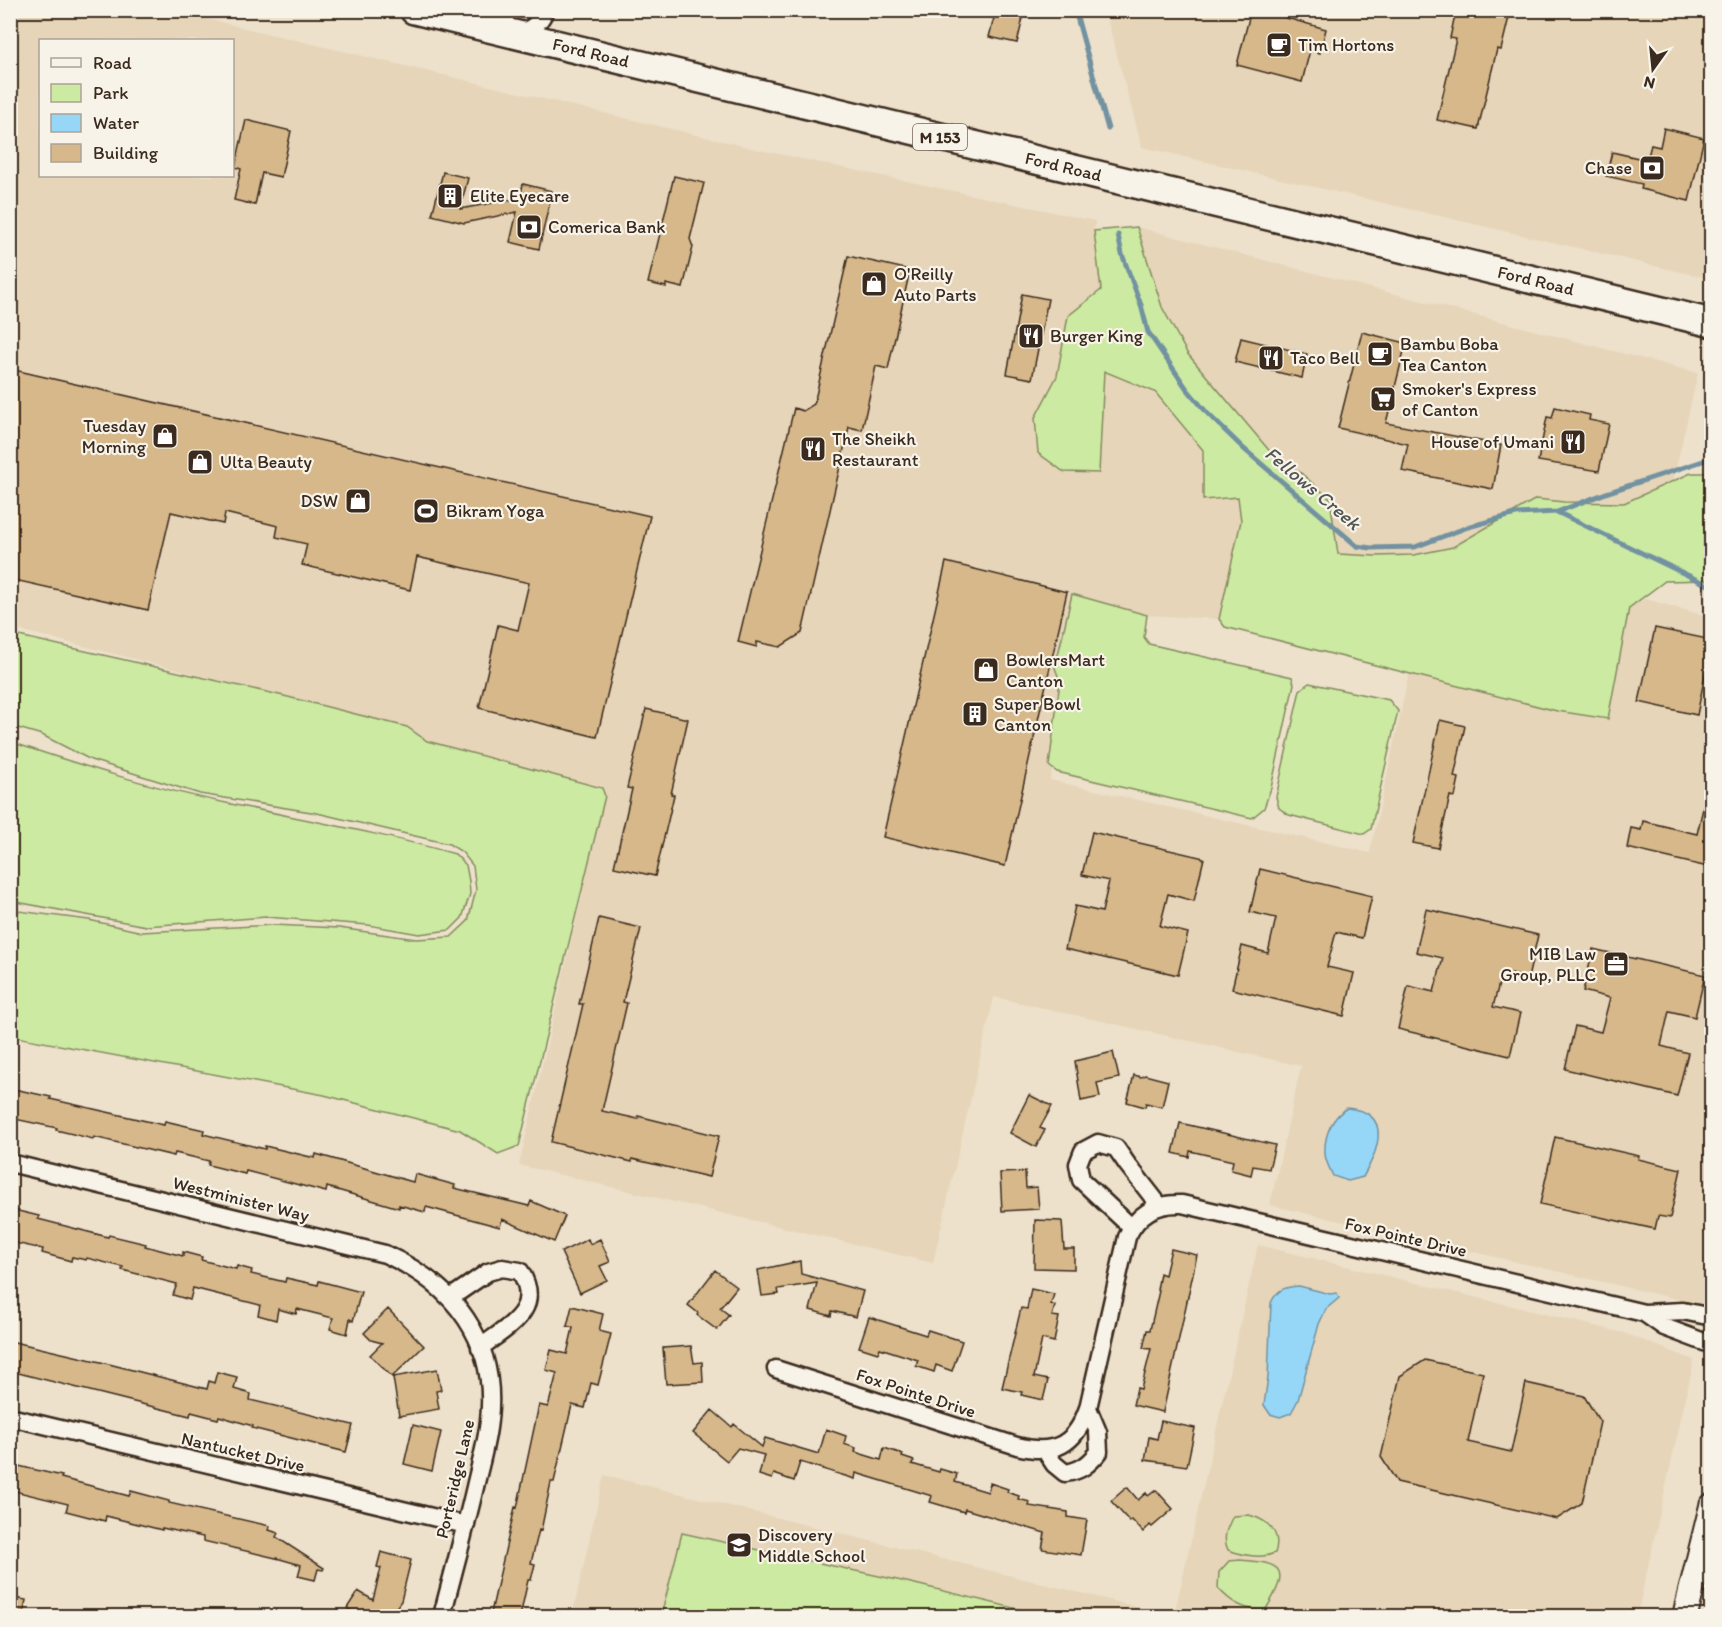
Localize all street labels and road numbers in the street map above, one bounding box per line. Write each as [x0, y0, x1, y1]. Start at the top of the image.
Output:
street label: Ford Road [550, 33, 632, 73]
road number: M 153 [913, 124, 967, 150]
street label: Ford Road [1023, 147, 1104, 187]
street label: Ford Road [1495, 261, 1577, 300]
street label: Westminister Way [170, 1171, 312, 1227]
street label: Fox Pointe Drive [1343, 1212, 1469, 1262]
street label: Fox Pointe Drive [853, 1363, 979, 1423]
street label: Porteridge Lane [431, 1417, 479, 1541]
street label: Nantucket Drive [179, 1427, 307, 1477]

